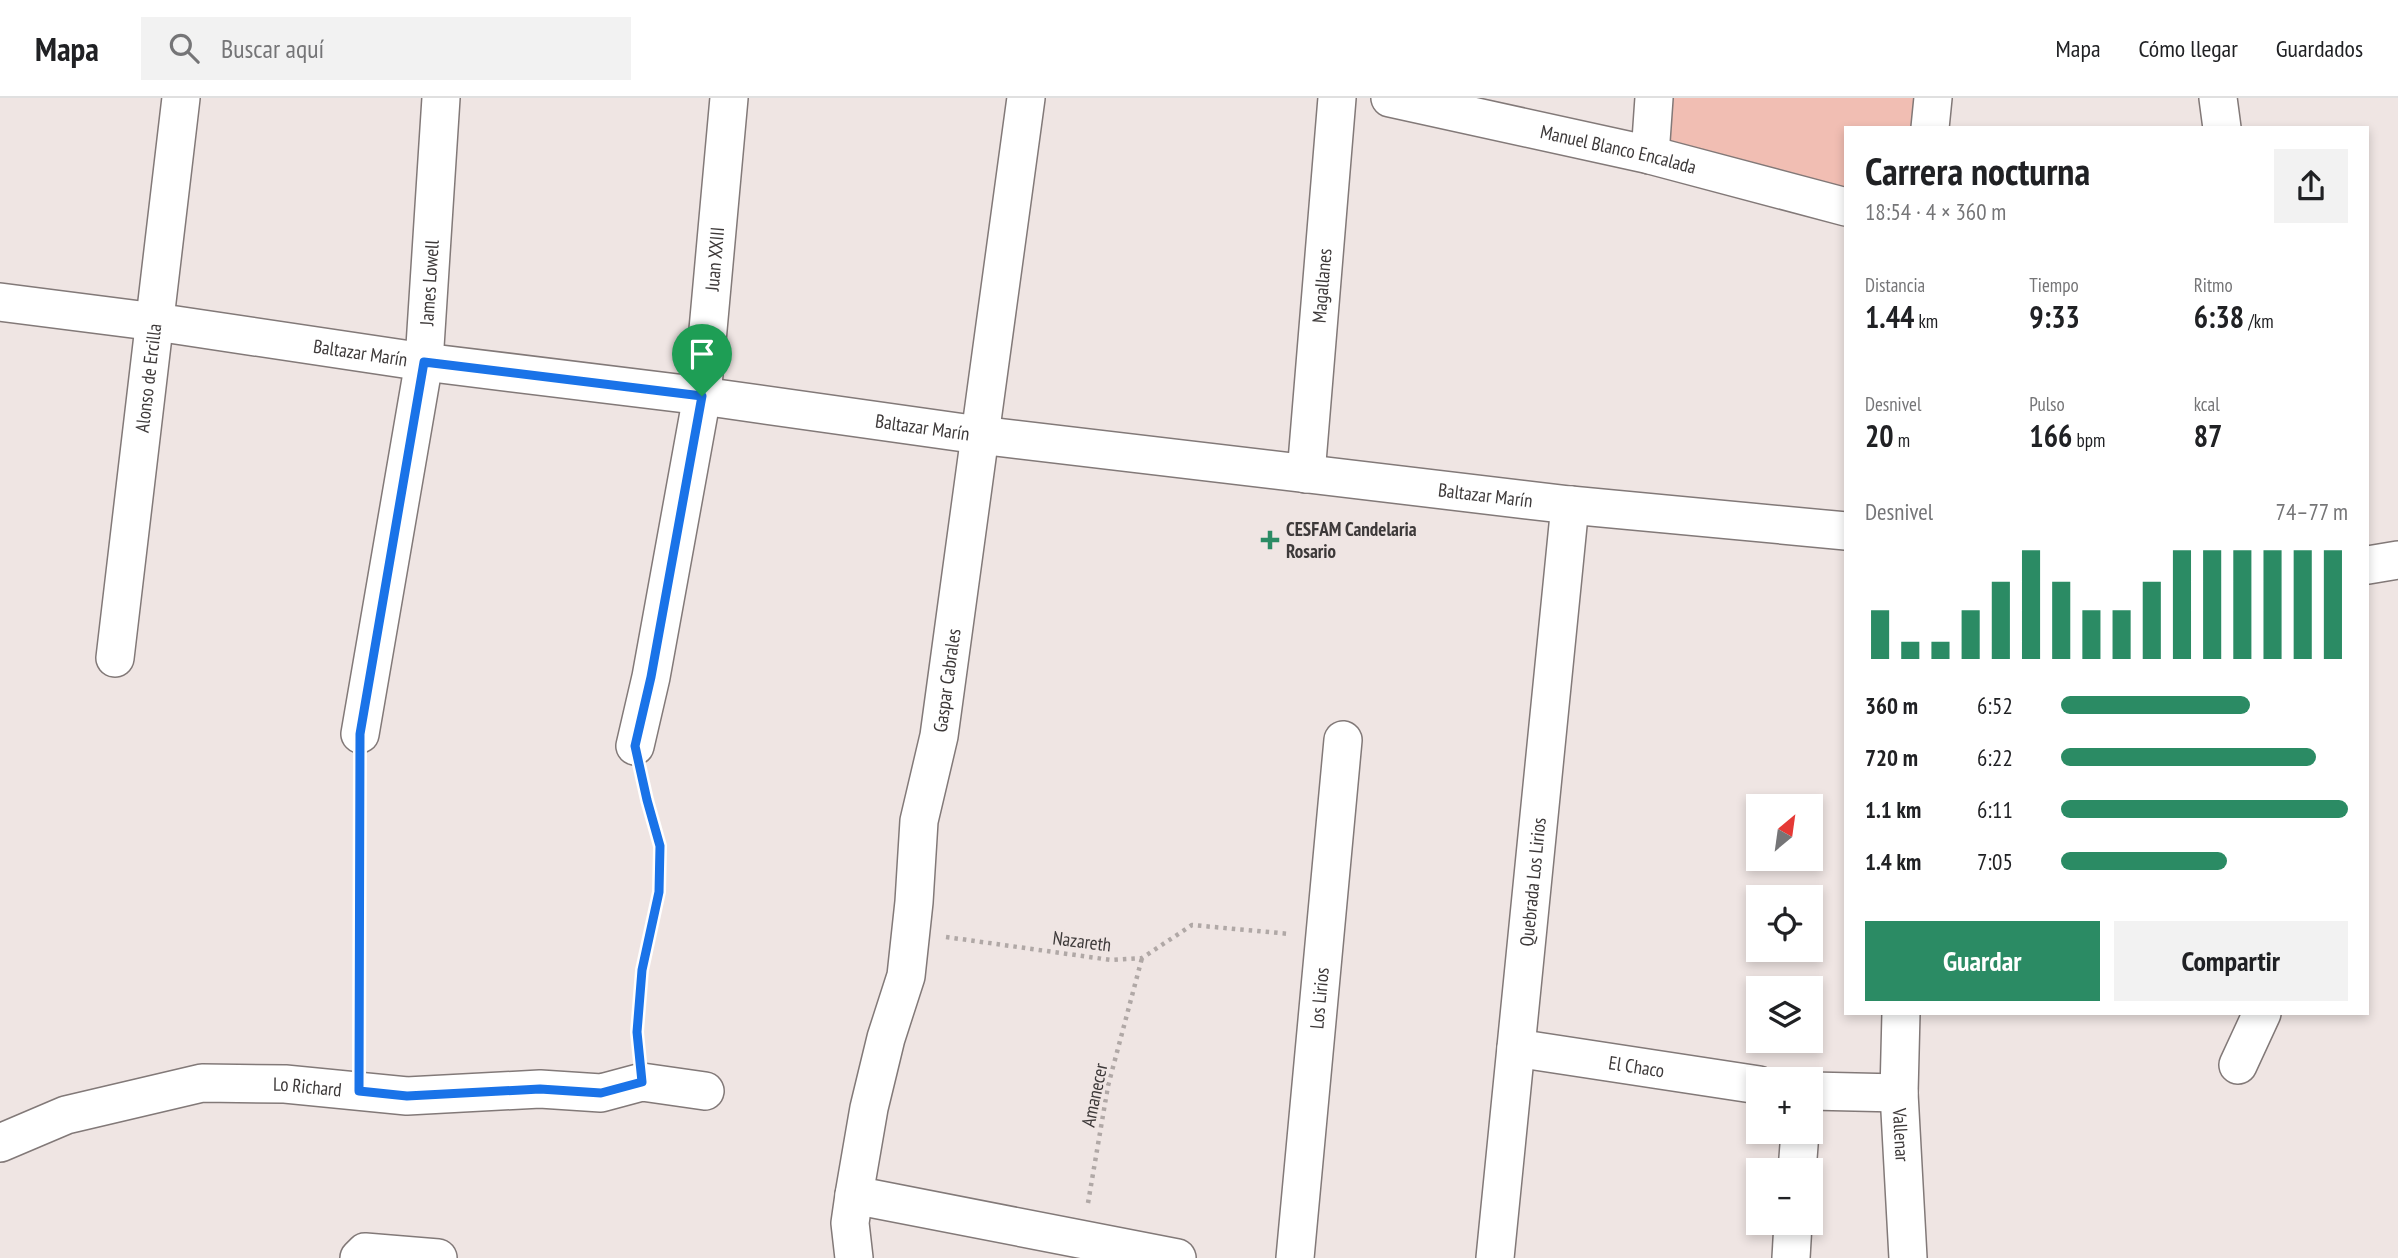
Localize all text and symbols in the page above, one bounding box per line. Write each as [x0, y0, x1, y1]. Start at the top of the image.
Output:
search box [141, 17, 631, 80]
text: Mapa [35, 27, 99, 70]
icon: search [165, 29, 203, 67]
text: Buscar aquí [221, 32, 324, 65]
text: Mapa [2056, 33, 2101, 64]
text: Cómo llegar [2139, 33, 2238, 64]
text: Guardados [2276, 33, 2363, 64]
street label: Manuel Blanco Encalada [1538, 119, 1699, 179]
text: Carrera nocturna [1865, 146, 2090, 195]
button: share [2274, 149, 2348, 223]
text: 18:54 · 4 × 360 m [1865, 197, 2006, 226]
street label: Juan XXIII [699, 226, 729, 293]
street label: James Lowell [414, 238, 444, 327]
street label: Magallanes [1307, 247, 1337, 324]
text: Distancia [1865, 273, 1925, 297]
text: Tiempo [2029, 273, 2079, 297]
text: Ritmo [2194, 273, 2233, 297]
text: 1.44 [1865, 297, 1914, 336]
text: 9:33 [2029, 297, 2080, 336]
text: 6:38 [2194, 297, 2244, 336]
text: km [1914, 309, 1938, 333]
text: /km [2244, 309, 2274, 333]
street label: Alonso de Ercilla [130, 322, 166, 434]
pin [672, 324, 732, 396]
street label: Baltazar Marín [312, 334, 409, 371]
icon: arrive [683, 335, 721, 373]
text: Desnivel [1865, 392, 1921, 416]
text: Pulso [2029, 392, 2065, 416]
text: kcal [2194, 392, 2220, 416]
street label: Baltazar Marín [874, 409, 971, 446]
text: 20 [1865, 416, 1894, 455]
text: 166 [2029, 416, 2072, 455]
text: 87 [2194, 416, 2222, 455]
text: m [1894, 428, 1910, 452]
text: bpm [2072, 428, 2105, 452]
street label: Baltazar Marín [1437, 477, 1534, 512]
text: Desnivel [1865, 497, 1933, 526]
text: 74–77 m [2276, 497, 2348, 526]
place label: CESFAM Candelaria Rosario [1286, 517, 1417, 563]
marker: CESFAM Candelaria Rosario [1260, 530, 1280, 550]
street label: Gaspar Cabrales [928, 627, 966, 734]
text: 360 m [1865, 691, 1918, 720]
text: 6:52 [1977, 691, 2013, 720]
text: 720 m [1865, 743, 1918, 772]
text: 6:22 [1977, 743, 2013, 772]
north arrow [1746, 794, 1824, 872]
map controls [1746, 794, 1823, 1235]
text: 1.1 km [1865, 795, 1921, 824]
text: 6:11 [1977, 795, 2013, 824]
street label: Quebrada Los Lirios [1514, 816, 1551, 947]
text: 1.4 km [1865, 847, 1921, 876]
text: 7:05 [1977, 847, 2013, 876]
button: locate [1746, 885, 1823, 962]
button: Guardar [1865, 921, 2100, 1001]
button: Compartir [2114, 921, 2348, 1001]
street label: Nazareth [1051, 926, 1113, 956]
street label: Los Lirios [1304, 966, 1334, 1030]
button: layers [1746, 976, 1823, 1053]
street label: El Chaco [1607, 1050, 1666, 1082]
street label: Amanecer [1076, 1060, 1113, 1129]
button: + [1746, 1067, 1823, 1144]
street label: Lo Richard [273, 1072, 343, 1102]
street label: Vallenar [1888, 1107, 1915, 1163]
button: − [1746, 1158, 1823, 1235]

